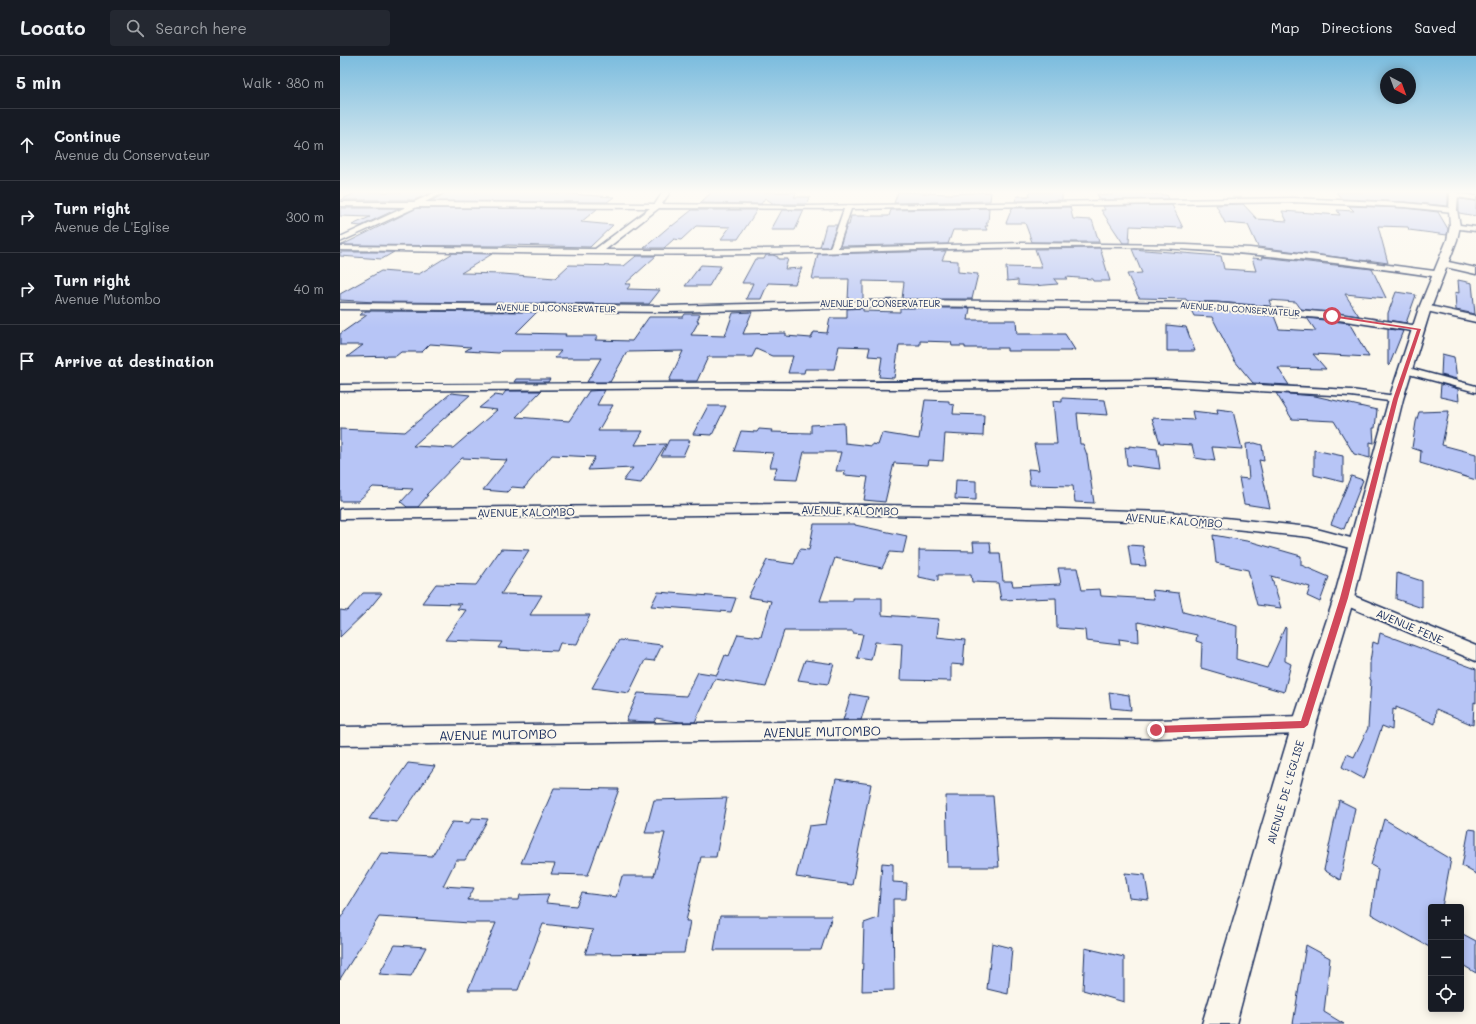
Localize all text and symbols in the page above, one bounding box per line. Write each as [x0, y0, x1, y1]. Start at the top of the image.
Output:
search box [110, 10, 390, 46]
text: Locato [20, 15, 86, 40]
icon: search [124, 17, 146, 39]
text: Search here [156, 18, 247, 38]
text: Map [1271, 18, 1299, 37]
text: Directions [1321, 18, 1392, 37]
text: Saved [1414, 18, 1456, 37]
north arrow [1380, 68, 1416, 104]
text: 5 min [16, 71, 61, 93]
text: Walk · 380 m [242, 74, 324, 91]
text: Continue [54, 126, 121, 146]
icon: ahead [16, 134, 38, 156]
text: 40 m [294, 136, 324, 153]
text: Avenue du Conservateur [54, 146, 210, 163]
text: Turn right [54, 198, 131, 218]
icon: right [16, 206, 38, 228]
text: 300 m [286, 208, 324, 225]
text: Avenue de L'Eglise [54, 218, 170, 235]
text: Turn right [54, 270, 131, 290]
icon: right [16, 278, 38, 300]
text: 40 m [294, 280, 324, 297]
text: Avenue Mutombo [54, 290, 160, 307]
street label: AVENUE DU CONSERVATEUR [820, 298, 940, 309]
street label: AVENUE DU CONSERVATEUR [1180, 299, 1301, 319]
street label: AVENUE DU CONSERVATEUR [496, 301, 616, 315]
route start [1323, 307, 1341, 325]
icon: arrive [16, 350, 38, 372]
text: Arrive at destination [54, 351, 214, 371]
street label: AVENUE KALOMBO [801, 502, 899, 518]
street label: AVENUE KALOMBO [477, 504, 575, 520]
street label: AVENUE KALOMBO [1125, 509, 1224, 531]
street label: AVENUE FENE [1374, 605, 1446, 647]
street label: AVENUE MUTOMBO [763, 721, 881, 741]
route end [1147, 721, 1165, 739]
street label: AVENUE MUTOMBO [439, 724, 557, 744]
street label: AVENUE DE L'EGLISE [1263, 738, 1307, 846]
map controls [1428, 904, 1464, 1012]
button: + [1428, 904, 1464, 940]
button: − [1428, 940, 1464, 976]
button: locate [1428, 976, 1464, 1012]

